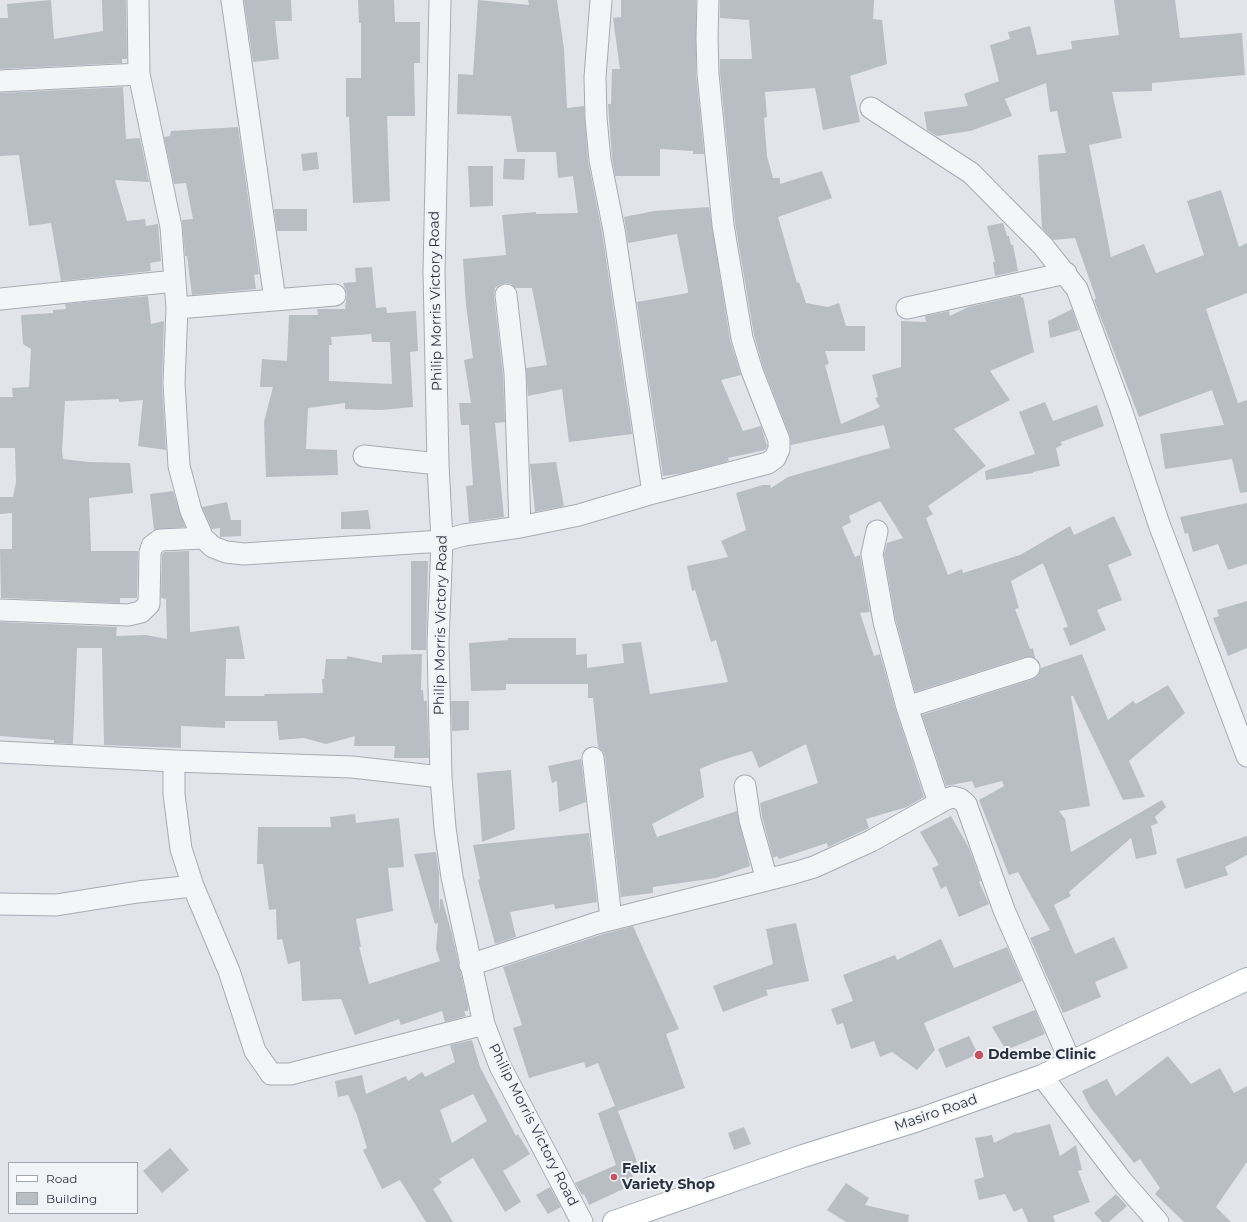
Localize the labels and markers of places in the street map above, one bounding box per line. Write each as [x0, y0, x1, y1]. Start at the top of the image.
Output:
place label: Ddembe Clinic [988, 1047, 1096, 1063]
marker: Ddembe Clinic [973, 1049, 985, 1061]
place label: Felix Variety Shop [622, 1161, 715, 1194]
marker: Felix Variety Shop [609, 1172, 619, 1182]

